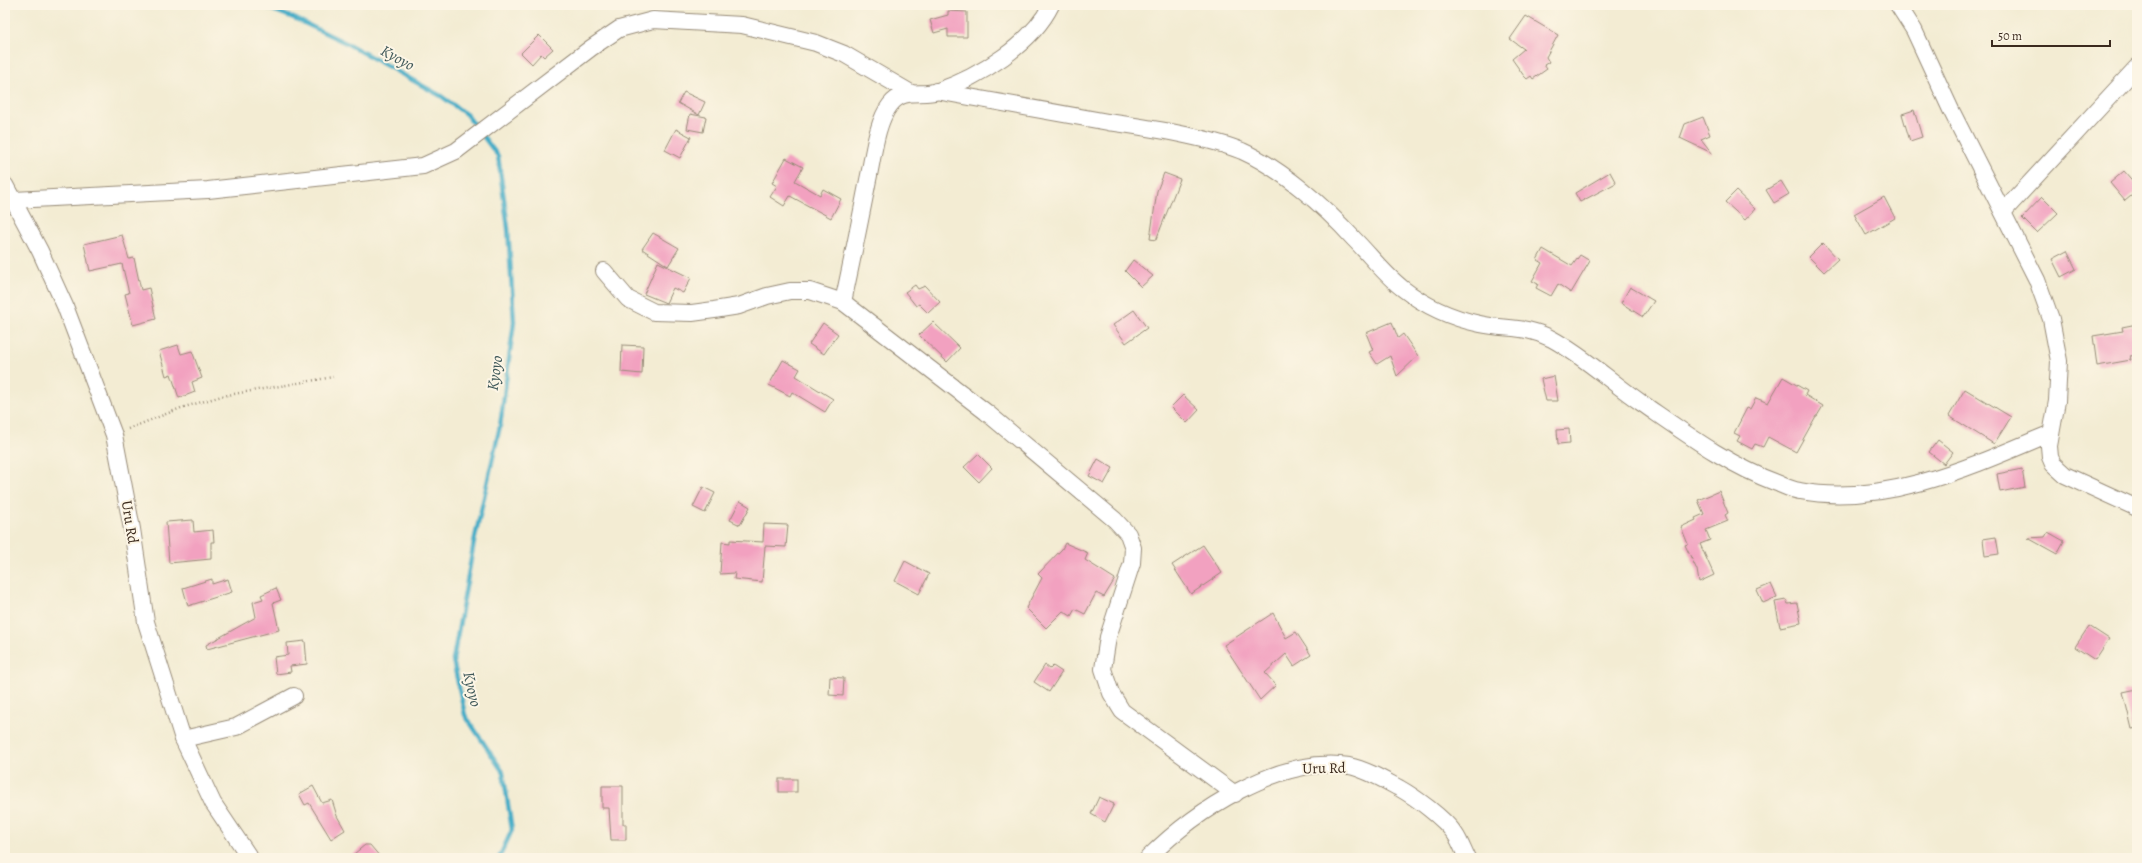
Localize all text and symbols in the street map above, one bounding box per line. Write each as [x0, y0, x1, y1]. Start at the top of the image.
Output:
scale bar [1992, 22, 2110, 48]
text: 50 m [1998, 28, 2022, 44]
water label: Kyoyo [377, 40, 418, 76]
water label: Kyoyo [482, 354, 508, 392]
street label: Uru Rd [117, 499, 143, 546]
water label: Kyoyo [457, 670, 487, 709]
street label: Uru Rd [1302, 758, 1347, 778]

